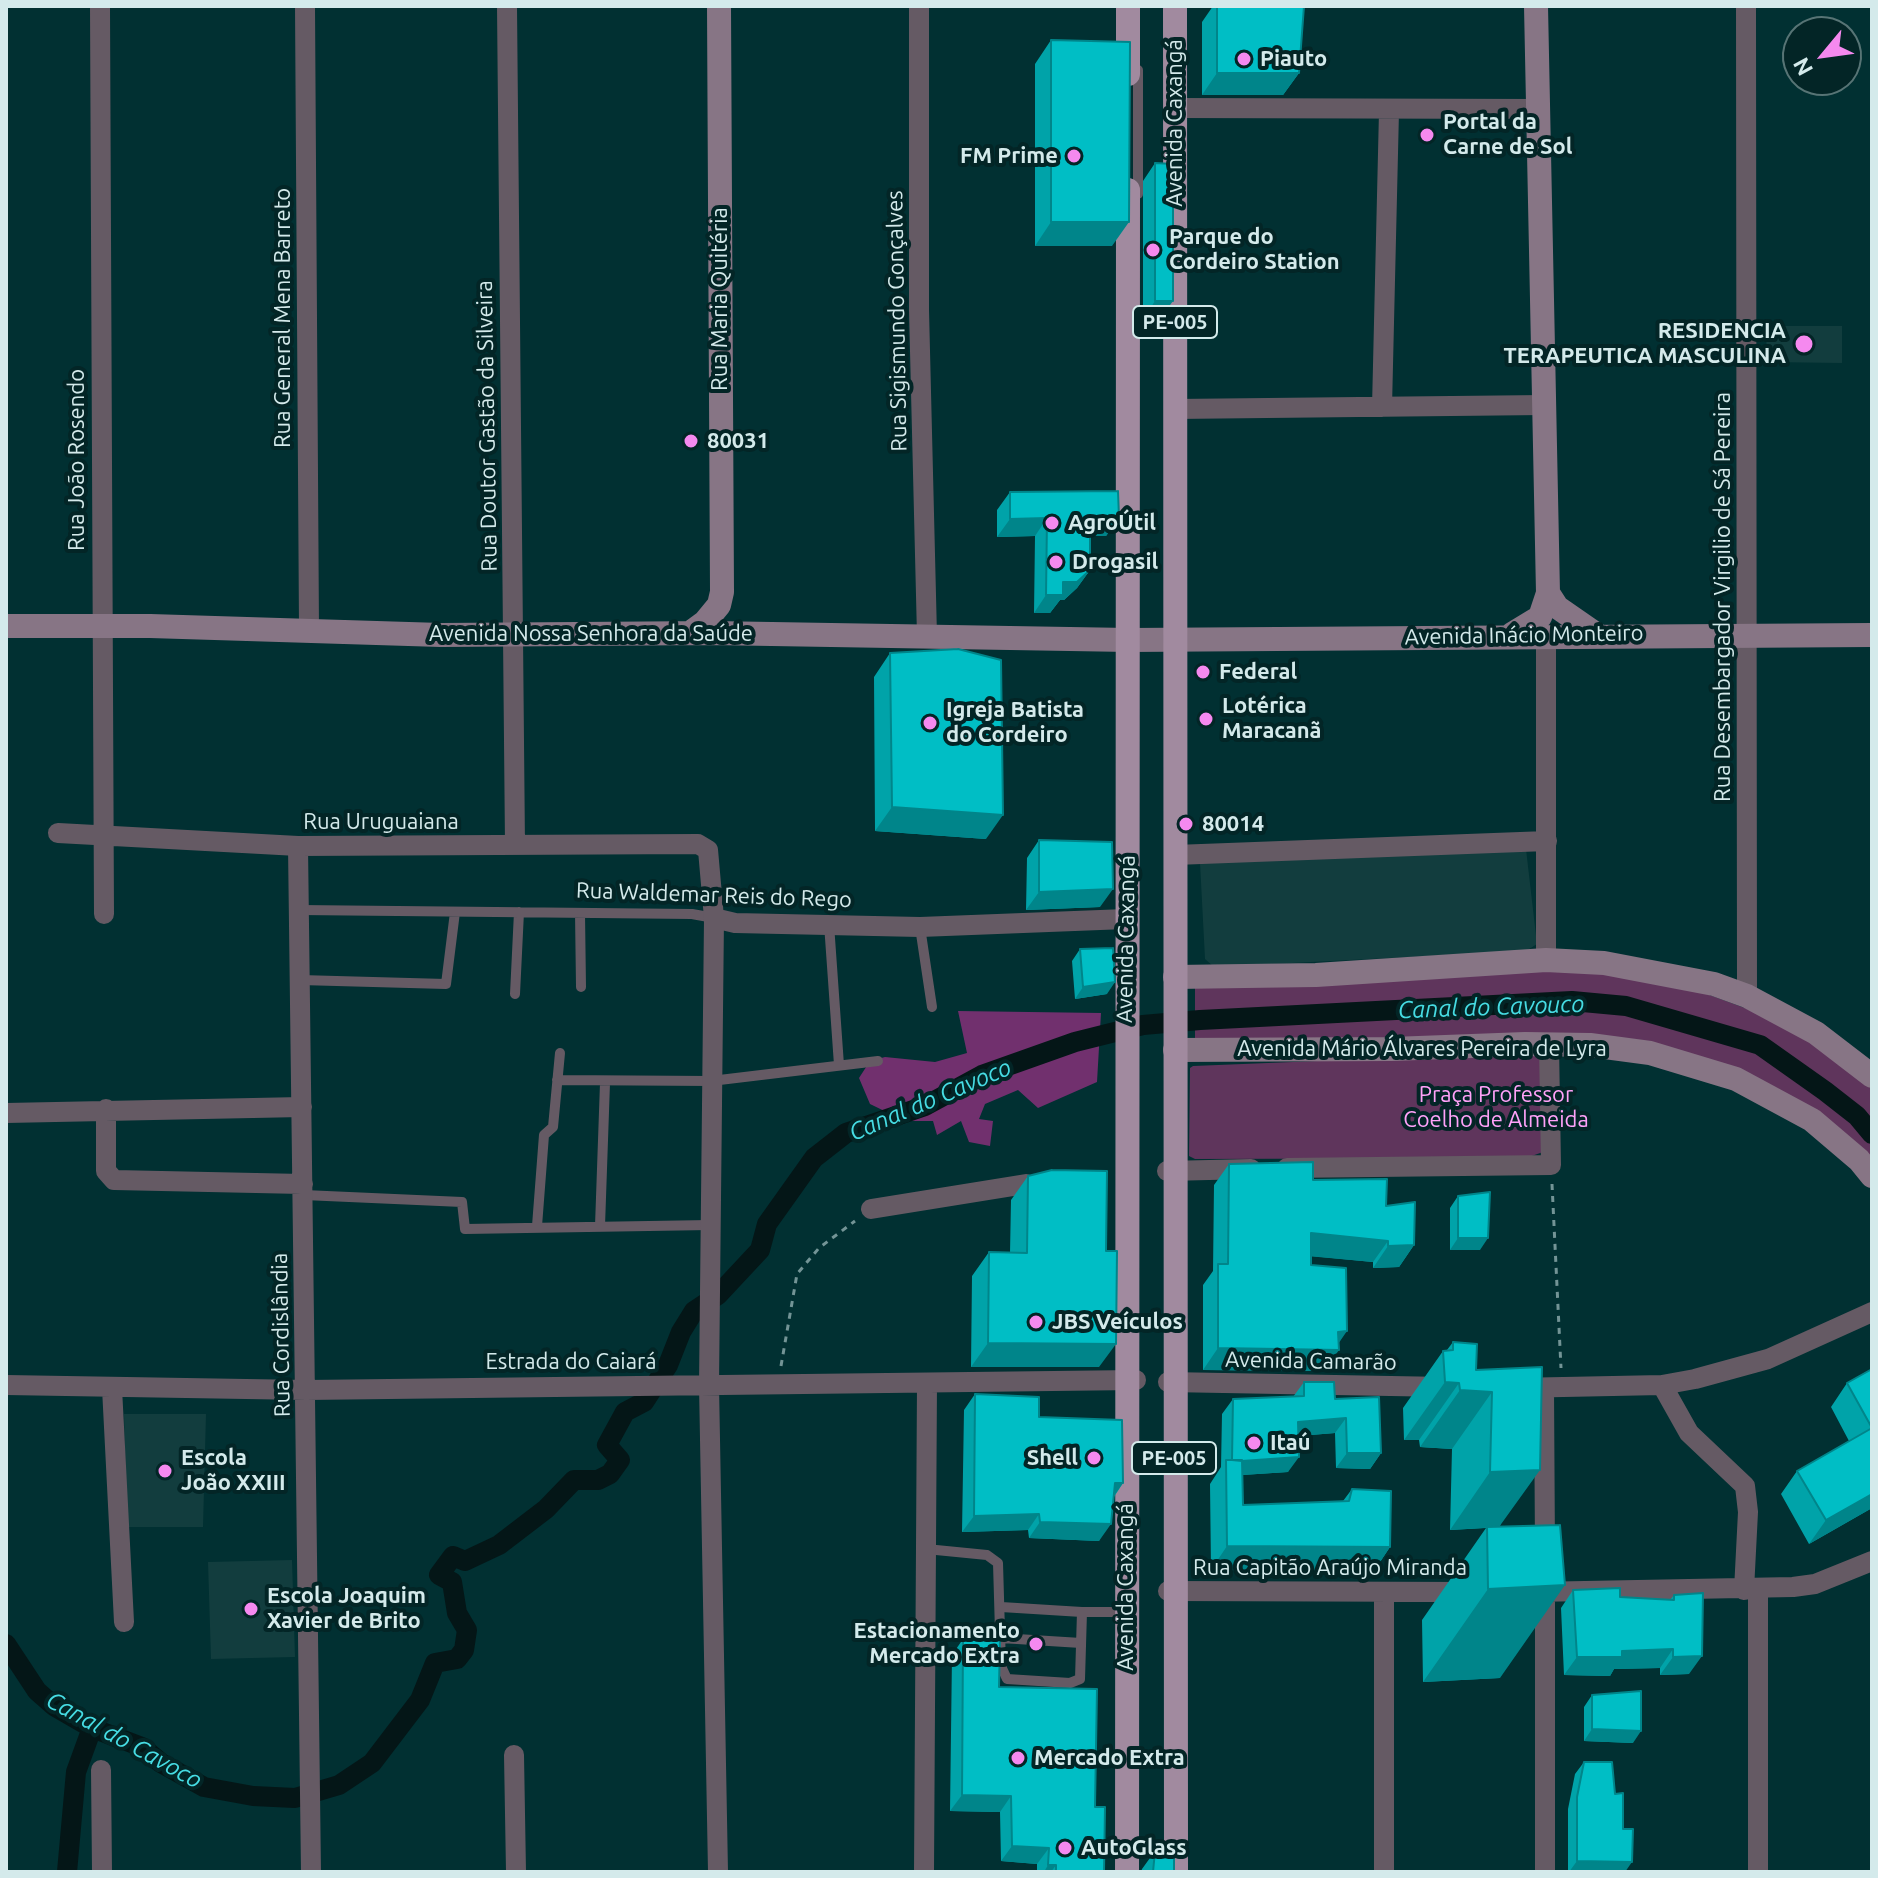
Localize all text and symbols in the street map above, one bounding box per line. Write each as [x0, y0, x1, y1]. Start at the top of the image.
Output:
north arrow [1782, 16, 1862, 96]
street label: Avenida Caxangá [1162, 39, 1188, 207]
place label: Piauto [1260, 46, 1327, 72]
marker: Piauto [1235, 50, 1253, 68]
text: N [1787, 54, 1817, 80]
place label: Portal da Carne de Sol [1443, 109, 1572, 160]
marker: Portal da Carne de Sol [1418, 126, 1436, 144]
place label: FM Prime [960, 143, 1058, 169]
marker: FM Prime [1065, 147, 1083, 165]
street label: Rua General Mena Barreto [270, 188, 296, 448]
street label: Rua Sigismundo Gonçalves [882, 190, 912, 452]
street label: Rua Maria Quitéria [707, 207, 733, 391]
place label: Parque do Cordeiro Station [1169, 224, 1340, 276]
marker: Parque do Cordeiro Station [1144, 241, 1162, 259]
street label: Rua Doutor Gastão da Silveira [471, 280, 503, 572]
road number: PE-005 [1133, 306, 1217, 338]
place label: RESIDENCIA TERAPEUTICA MASCULINA [1504, 318, 1786, 370]
marker: RESIDENCIA TERAPEUTICA MASCULINA [1793, 333, 1815, 355]
street label: Rua João Rosendo [64, 369, 90, 551]
street label: Rua Desembargador Virgilio de Sá Pereira [1710, 392, 1736, 802]
place label: 80031 [707, 428, 769, 454]
marker: 80031 [682, 432, 700, 450]
place label: AgroÚtil [1068, 510, 1156, 536]
marker: AgroÚtil [1043, 514, 1061, 532]
place label: Drogasil [1072, 549, 1158, 575]
marker: Drogasil [1047, 553, 1065, 571]
street label: Avenida Inácio Monteiro [1404, 620, 1644, 650]
street label: Avenida Nossa Senhora da Saúde [429, 621, 753, 647]
place label: Federal [1219, 659, 1297, 685]
marker: Federal [1194, 663, 1212, 681]
place label: Lotérica Maracanã [1222, 693, 1321, 744]
place label: Igreja Batista do Cordeiro [946, 697, 1084, 748]
marker: Lotérica Maracanã [1197, 710, 1215, 728]
marker: Igreja Batista do Cordeiro [921, 714, 939, 732]
street label: Rua Uruguaiana [303, 809, 459, 835]
place label: 80014 [1202, 811, 1264, 837]
marker: 80014 [1177, 815, 1195, 833]
street label: Avenida Caxangá [1111, 855, 1141, 1023]
street label: Rua Waldemar Reis do Rego [576, 877, 852, 913]
water label: Canal do Cavouco [1397, 989, 1585, 1025]
street label: Avenida Mário Álvares Pereira de Lyra [1237, 1036, 1607, 1062]
water label: Canal do Cavoco [844, 1053, 1016, 1147]
park label: Praça Professor Coelho de Almeida [1403, 1082, 1589, 1134]
street label: Rua Cordislândia [266, 1253, 296, 1417]
place label: JBS Veículos [1052, 1309, 1183, 1335]
marker: JBS Veículos [1027, 1313, 1045, 1331]
street label: Avenida Camarão [1225, 1346, 1397, 1376]
street label: Estrada do Caiará [485, 1349, 657, 1375]
place label: Itaú [1270, 1430, 1311, 1456]
marker: Itaú [1245, 1434, 1263, 1452]
road number: PE-005 [1132, 1442, 1216, 1474]
place label: Escola João XXIII [181, 1445, 286, 1496]
place label: Shell [1027, 1445, 1078, 1471]
marker: Shell [1085, 1449, 1103, 1467]
marker: Escola João XXIII [156, 1462, 174, 1480]
street label: Avenida Caxangá [1113, 1503, 1139, 1671]
street label: Rua Capitão Araújo Miranda [1193, 1555, 1467, 1581]
place label: Escola Joaquim Xavier de Brito [267, 1583, 426, 1634]
marker: Escola Joaquim Xavier de Brito [242, 1600, 260, 1618]
place label: Estacionamento Mercado Extra [854, 1618, 1020, 1670]
marker: Estacionamento Mercado Extra [1027, 1635, 1045, 1653]
water label: Canal do Cavoco [41, 1685, 207, 1795]
place label: Mercado Extra [1034, 1745, 1185, 1771]
marker: Mercado Extra [1009, 1749, 1027, 1767]
place label: AutoGlass [1081, 1835, 1187, 1861]
marker: AutoGlass [1056, 1839, 1074, 1857]

